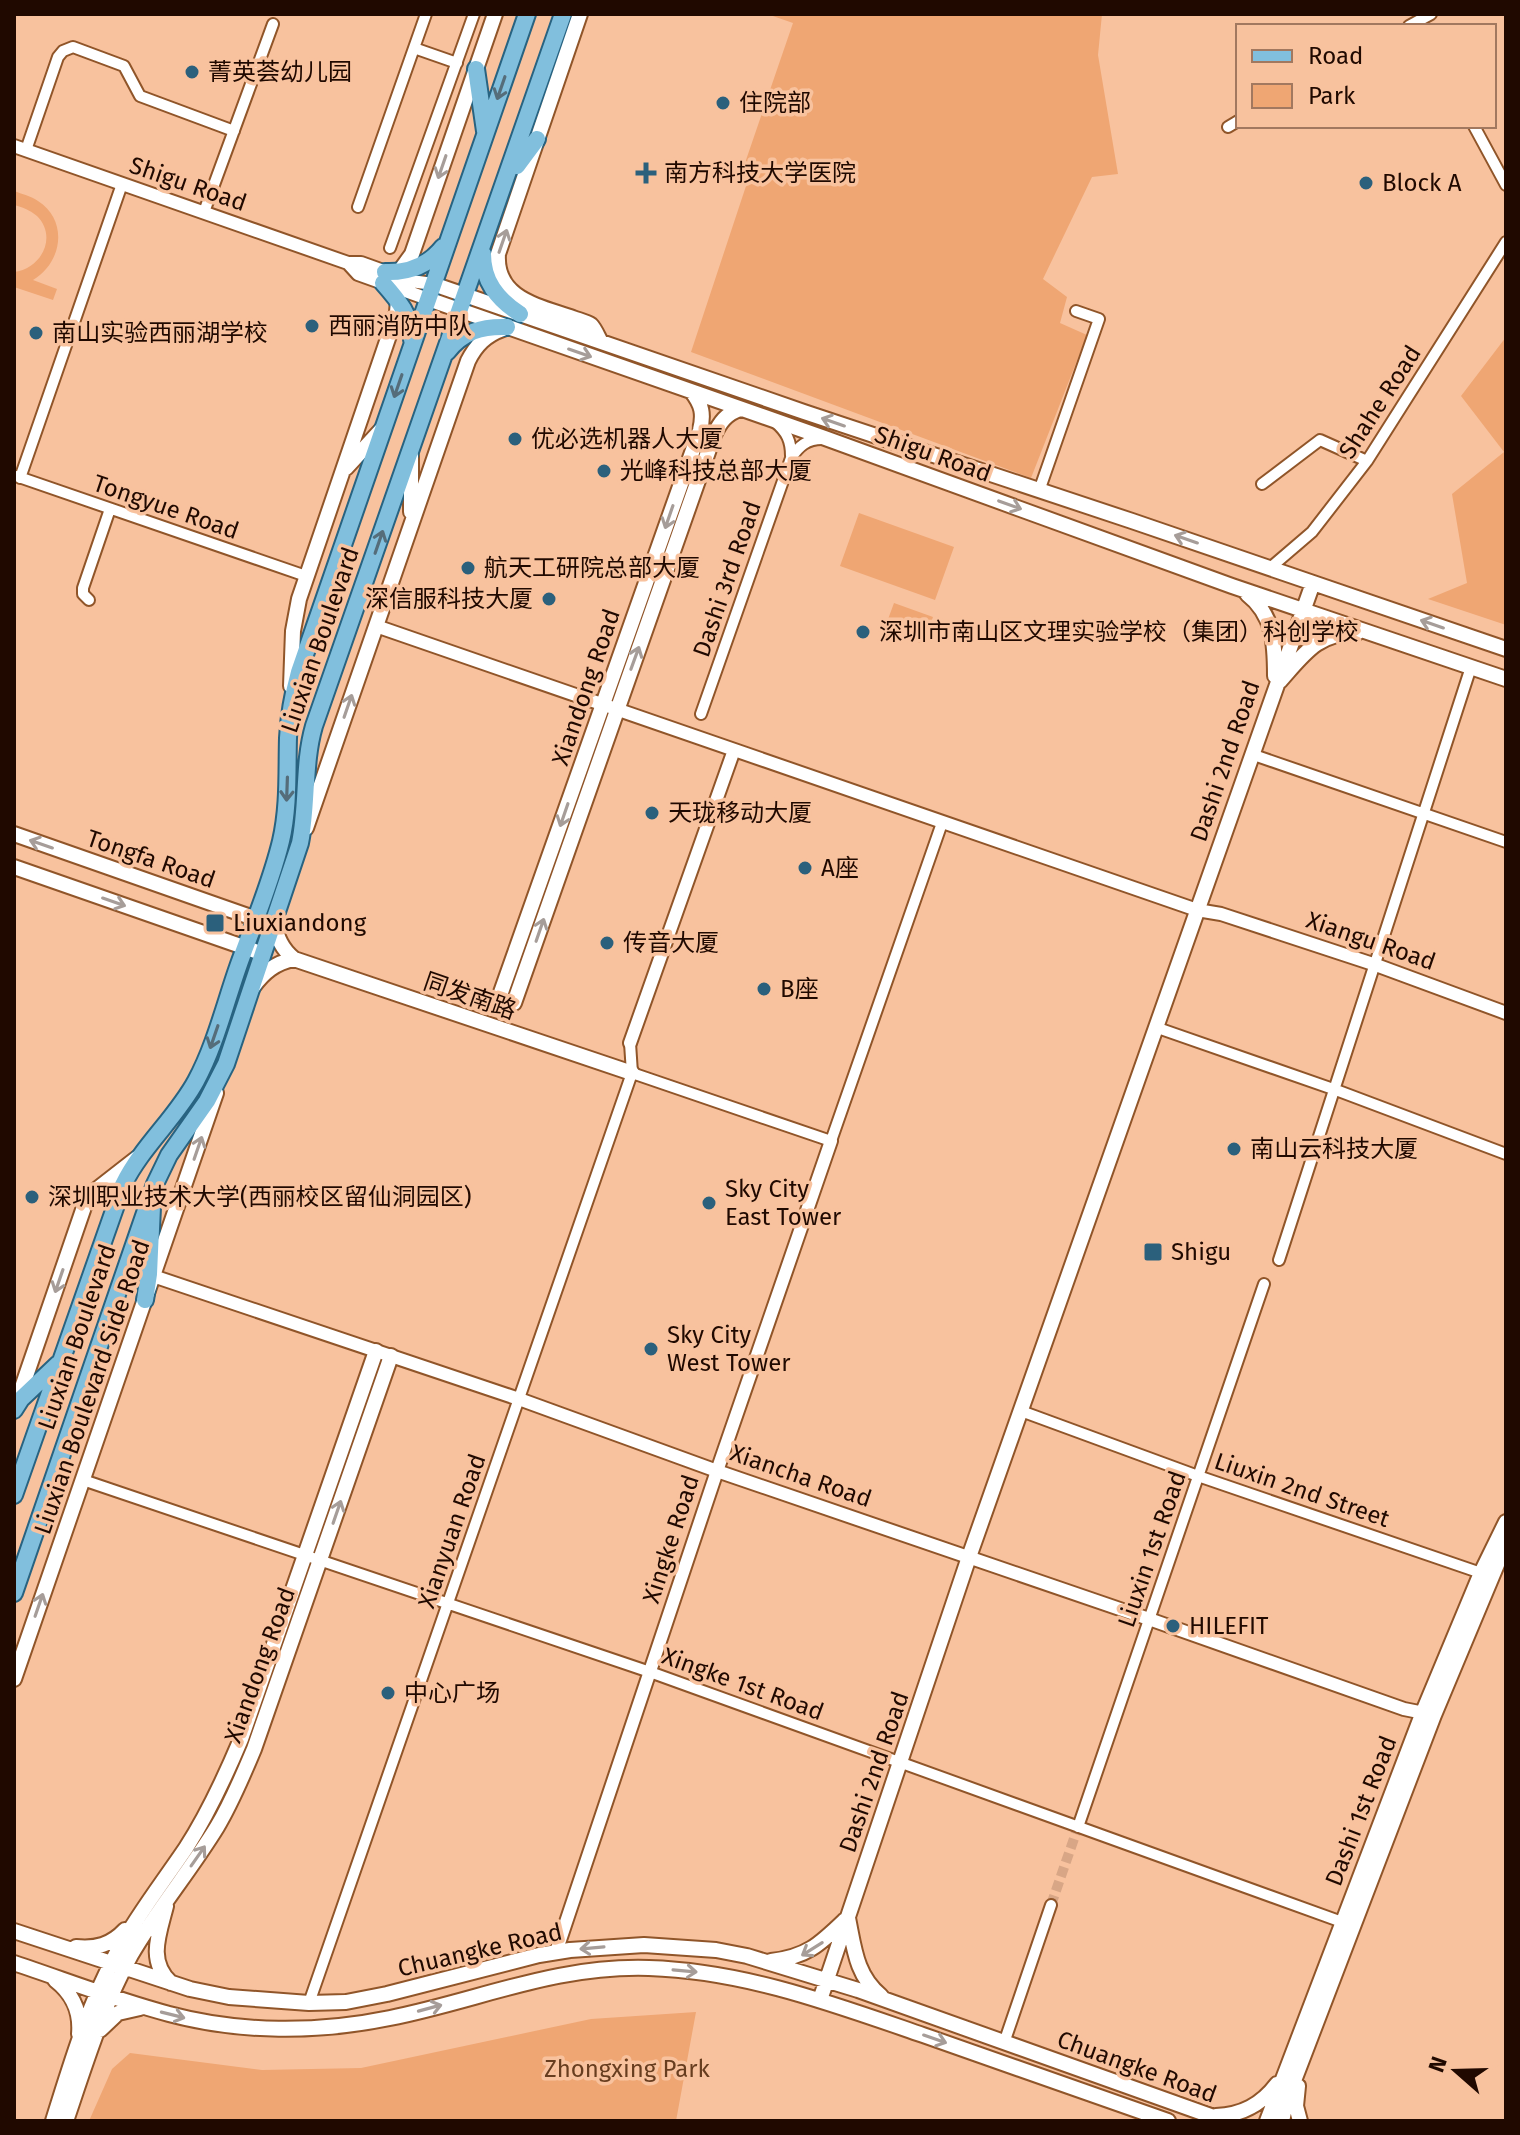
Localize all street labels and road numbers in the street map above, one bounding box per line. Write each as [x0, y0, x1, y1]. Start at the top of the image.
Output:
street label: Shigu Road [126, 151, 250, 217]
street label: Shahe Road [1333, 340, 1427, 464]
street label: Shigu Road [871, 420, 995, 488]
street label: Tongyue Road [89, 469, 243, 545]
street label: Dashi 3rd Road [687, 497, 767, 661]
street label: Liuxian Boulevard [275, 544, 365, 736]
street label: Xiandong Road [546, 605, 626, 769]
street label: Dashi 2nd Road [1184, 677, 1266, 845]
street label: Tongfa Road [83, 824, 219, 894]
street label: Xiangu Road [1303, 906, 1439, 976]
street label: 同发南路 [420, 967, 520, 1025]
street label: Liuxian Boulevard Side Road [28, 1236, 156, 1538]
street label: Liuxian Boulevard [32, 1241, 122, 1433]
street label: Xiancha Road [727, 1439, 875, 1513]
street label: Liuxin 2nd Street [1211, 1447, 1394, 1533]
street label: Xianyuan Road [413, 1450, 491, 1612]
street label: Liuxin 1st Road [1112, 1467, 1192, 1631]
street label: Xingke Road [637, 1471, 705, 1607]
street label: Xiandong Road [219, 1583, 301, 1747]
street label: Xingke 1st Road [658, 1642, 828, 1726]
street label: Dashi 2nd Road [833, 1688, 915, 1856]
street label: Dashi 1st Road [1320, 1732, 1402, 1890]
street label: Chuangke Road [395, 1917, 565, 1983]
street label: Chuangke Road [1053, 2025, 1221, 2109]

